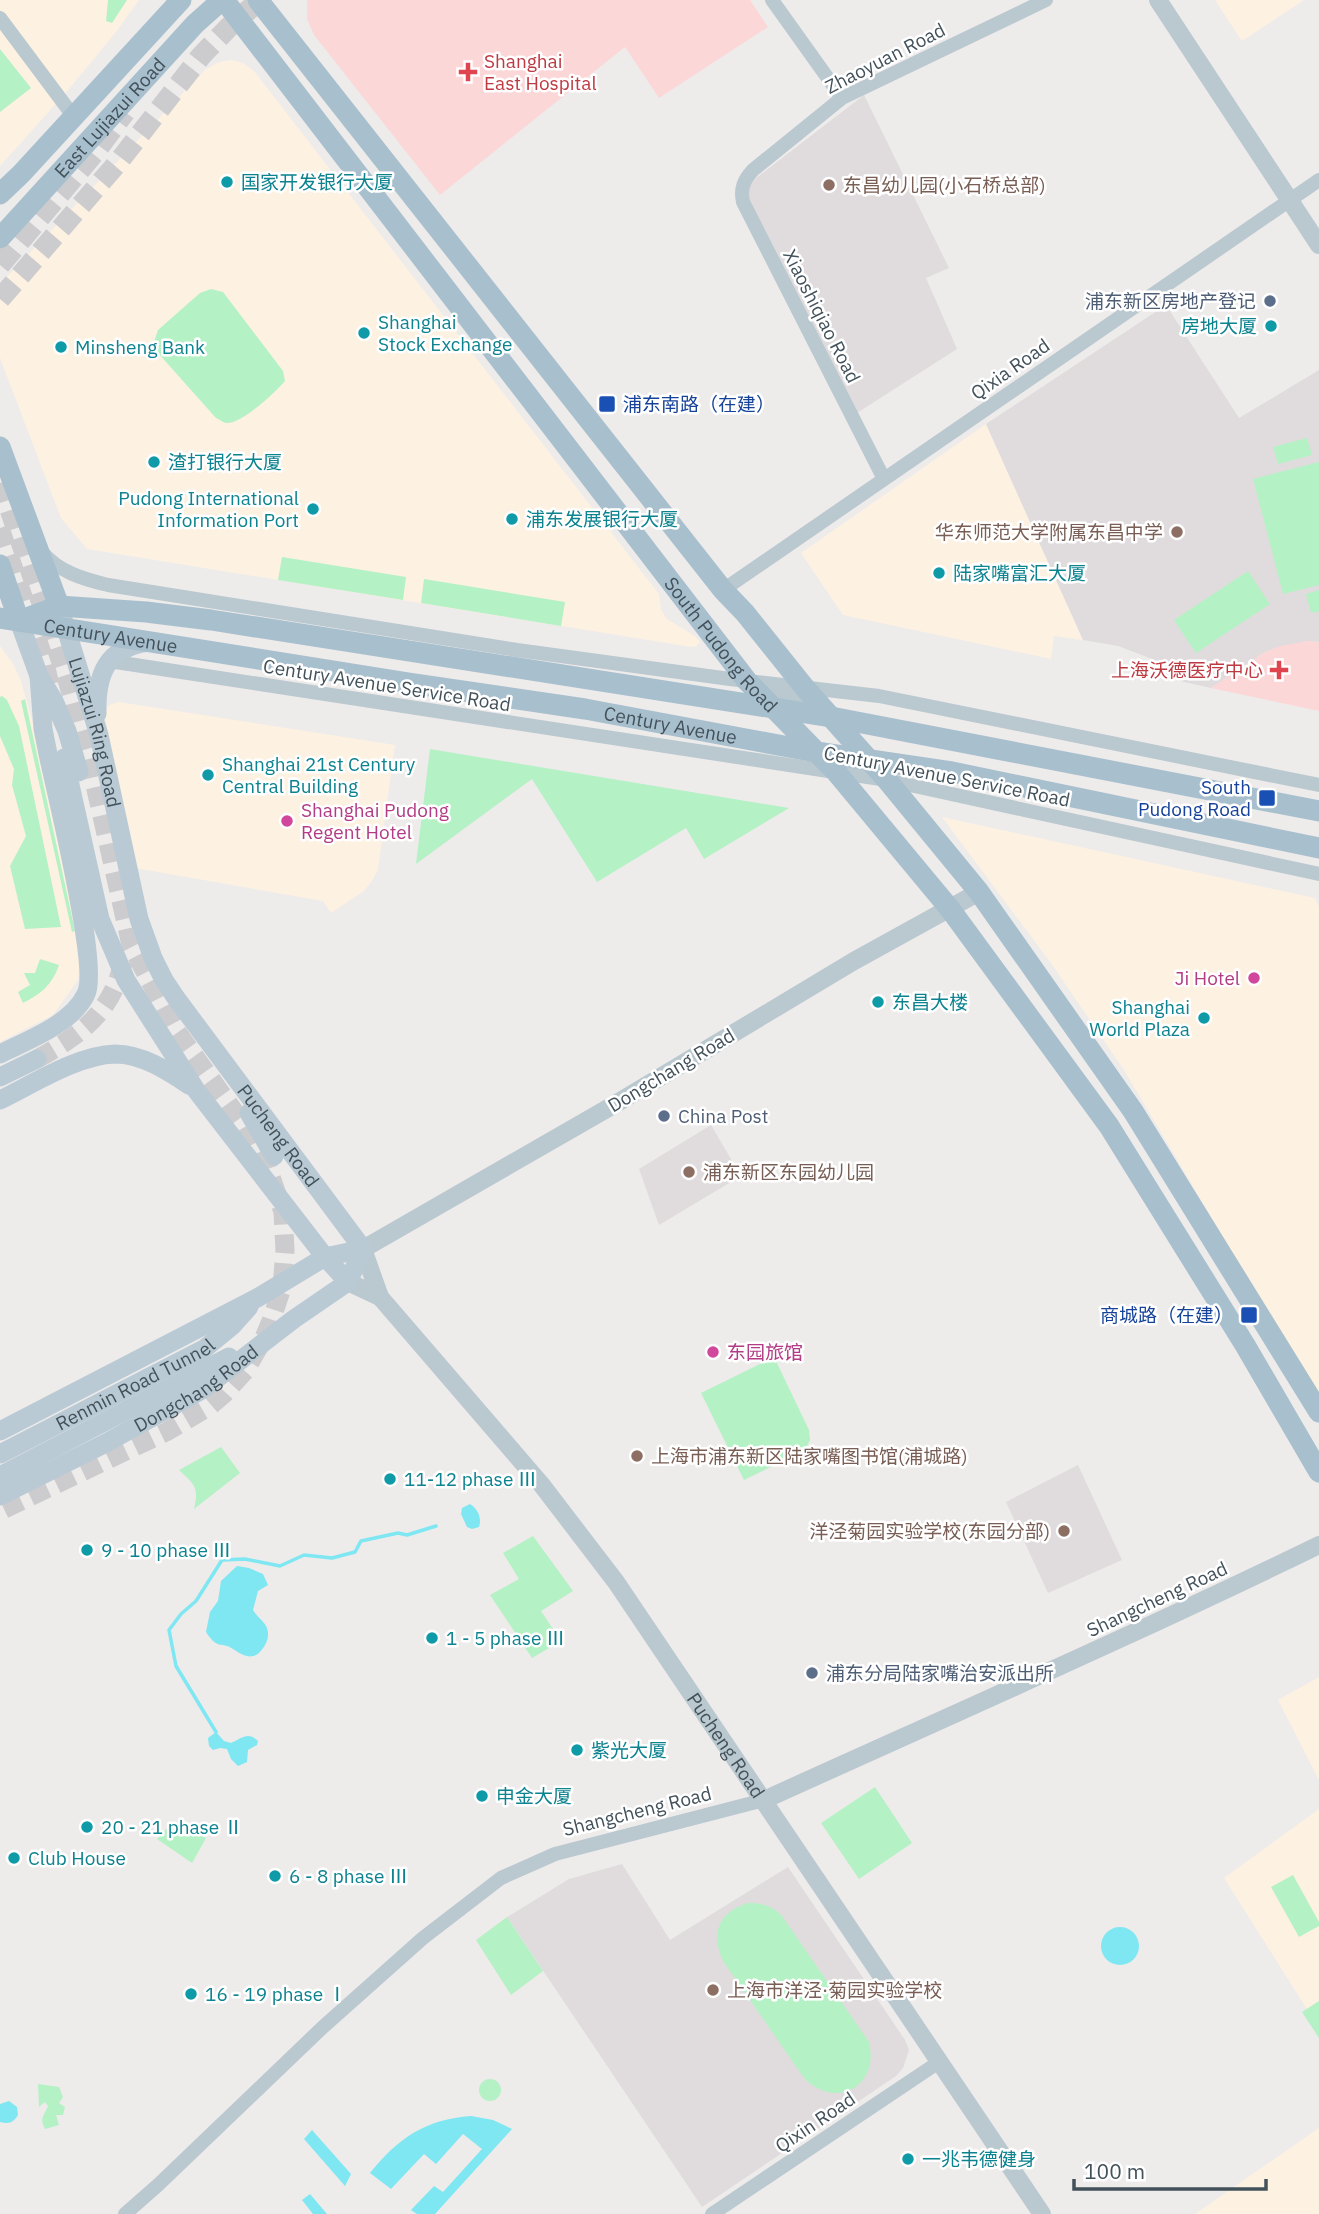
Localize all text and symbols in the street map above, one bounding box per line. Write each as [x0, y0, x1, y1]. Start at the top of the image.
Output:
street label: Zhaoyuan Road [821, 17, 949, 99]
place label: Shanghai East Hospital [484, 49, 597, 95]
street label: East Lujiazui Road [49, 53, 170, 182]
marker: Shanghai East Hospital [458, 62, 478, 82]
place label: 国家开发银行大厦 [241, 170, 393, 194]
place label: 东昌幼儿园(小石桥总部) [843, 173, 1046, 197]
marker: 国家开发银行大厦 [219, 174, 235, 190]
marker: 东昌幼儿园(小石桥总部) [821, 177, 837, 193]
street label: Xiaoshiqiao Road [778, 245, 866, 387]
place label: 浦东新区房地产登记 [1085, 289, 1256, 313]
marker: 浦东新区房地产登记 [1262, 293, 1278, 309]
place label: Shanghai Stock Exchange [378, 310, 512, 356]
place label: 房地大厦 [1181, 314, 1257, 338]
marker: 房地大厦 [1263, 318, 1279, 334]
marker: Shanghai Stock Exchange [356, 325, 372, 341]
street label: Qixia Road [966, 333, 1054, 405]
place label: Minsheng Bank [75, 335, 205, 359]
marker: Minsheng Bank [53, 339, 69, 355]
place label: 浦东南路（在建） [623, 392, 775, 416]
marker: 浦东南路（在建） [597, 394, 617, 414]
place label: 渣打银行大厦 [168, 450, 282, 474]
marker: 渣打银行大厦 [146, 454, 162, 470]
place label: Pudong International Information Port [118, 486, 299, 532]
marker: Pudong International Information Port [305, 501, 321, 517]
place label: 浦东发展银行大厦 [526, 507, 678, 531]
marker: 浦东发展银行大厦 [504, 511, 520, 527]
place label: 华东师范大学附属东昌中学 [935, 520, 1163, 544]
marker: 华东师范大学附属东昌中学 [1169, 524, 1185, 540]
place label: 陆家嘴富汇大厦 [953, 561, 1086, 585]
marker: 陆家嘴富汇大厦 [931, 565, 947, 581]
street label: South Pudong Road [659, 572, 783, 717]
street label: Century Avenue [42, 613, 179, 658]
street label: Lujiazui Ring Road [64, 654, 126, 810]
street label: Century Avenue Service Road [262, 654, 512, 716]
place label: 上海沃德医疗中心 [1111, 658, 1263, 682]
marker: 上海沃德医疗中心 [1269, 660, 1289, 680]
street label: Century Avenue [602, 701, 739, 749]
street label: Century Avenue Service Road [822, 740, 1072, 812]
place label: Shanghai 21st Century Central Building [222, 752, 416, 798]
marker: Shanghai 21st Century Central Building [200, 767, 216, 783]
place label: South Pudong Road [1138, 775, 1251, 821]
marker: South Pudong Road [1257, 788, 1277, 808]
place label: Shanghai Pudong Regent Hotel [301, 798, 449, 844]
marker: Shanghai Pudong Regent Hotel [279, 813, 295, 829]
place label: Ji Hotel [1175, 966, 1240, 990]
marker: Ji Hotel [1246, 970, 1262, 986]
place label: 东昌大楼 [892, 990, 968, 1014]
marker: 东昌大楼 [870, 994, 886, 1010]
place label: Shanghai World Plaza [1089, 995, 1190, 1041]
marker: Shanghai World Plaza [1196, 1010, 1212, 1026]
street label: Dongchang Road [603, 1023, 739, 1117]
street label: Pucheng Road [232, 1079, 325, 1192]
place label: China Post [678, 1104, 768, 1128]
marker: China Post [656, 1108, 672, 1124]
place label: 浦东新区东园幼儿园 [703, 1160, 874, 1184]
marker: 浦东新区东园幼儿园 [681, 1164, 697, 1180]
place label: 商城路（在建） [1100, 1303, 1233, 1327]
marker: 商城路（在建） [1239, 1305, 1259, 1325]
street label: Renmin Road Tunnel [51, 1333, 220, 1435]
street label: Dongchang Road [130, 1339, 263, 1437]
place label: 东园旅馆 [727, 1340, 803, 1364]
marker: 东园旅馆 [705, 1344, 721, 1360]
place label: 上海市浦东新区陆家嘴图书馆(浦城路) [651, 1444, 968, 1468]
marker: 上海市浦东新区陆家嘴图书馆(浦城路) [629, 1448, 645, 1464]
place label: 11-12 phase Ⅲ [404, 1467, 537, 1491]
marker: 11-12 phase Ⅲ [382, 1471, 398, 1487]
place label: 洋泾菊园实验学校(东园分部) [809, 1519, 1050, 1543]
marker: 洋泾菊园实验学校(东园分部) [1056, 1523, 1072, 1539]
place label: 9 - 10 phase Ⅲ [101, 1538, 231, 1562]
marker: 9 - 10 phase Ⅲ [79, 1542, 95, 1558]
street label: Shangcheng Road [1083, 1556, 1231, 1642]
place label: 1 - 5 phase Ⅲ [446, 1626, 565, 1650]
marker: 1 - 5 phase Ⅲ [424, 1630, 440, 1646]
place label: 浦东分局陆家嘴治安派出所 [826, 1661, 1054, 1685]
marker: 浦东分局陆家嘴治安派出所 [804, 1665, 820, 1681]
street label: Pucheng Road [682, 1688, 770, 1803]
place label: 紫光大厦 [591, 1738, 667, 1762]
marker: 紫光大厦 [569, 1742, 585, 1758]
street label: Shangcheng Road [560, 1781, 714, 1841]
place label: 申金大厦 [496, 1784, 572, 1808]
marker: 申金大厦 [474, 1788, 490, 1804]
place label: 20 - 21 phase Ⅱ [101, 1815, 243, 1839]
marker: 20 - 21 phase Ⅱ [79, 1819, 95, 1835]
place label: Club House [28, 1846, 126, 1870]
marker: Club House [6, 1850, 22, 1866]
place label: 6 - 8 phase Ⅲ [289, 1864, 408, 1888]
marker: 6 - 8 phase Ⅲ [267, 1868, 283, 1884]
place label: 上海市洋泾·菊园实验学校 [727, 1978, 942, 2002]
place label: 16 - 19 phase Ⅰ [205, 1982, 347, 2006]
marker: 上海市洋泾·菊园实验学校 [705, 1982, 721, 1998]
marker: 16 - 19 phase Ⅰ [183, 1986, 199, 2002]
street label: Qixin Road [770, 2086, 860, 2158]
place label: 一兆韦德健身 [922, 2147, 1036, 2171]
scale bar [1074, 2148, 1266, 2192]
marker: 一兆韦德健身 [900, 2151, 916, 2167]
text: 100 m [1084, 2157, 1145, 2185]

